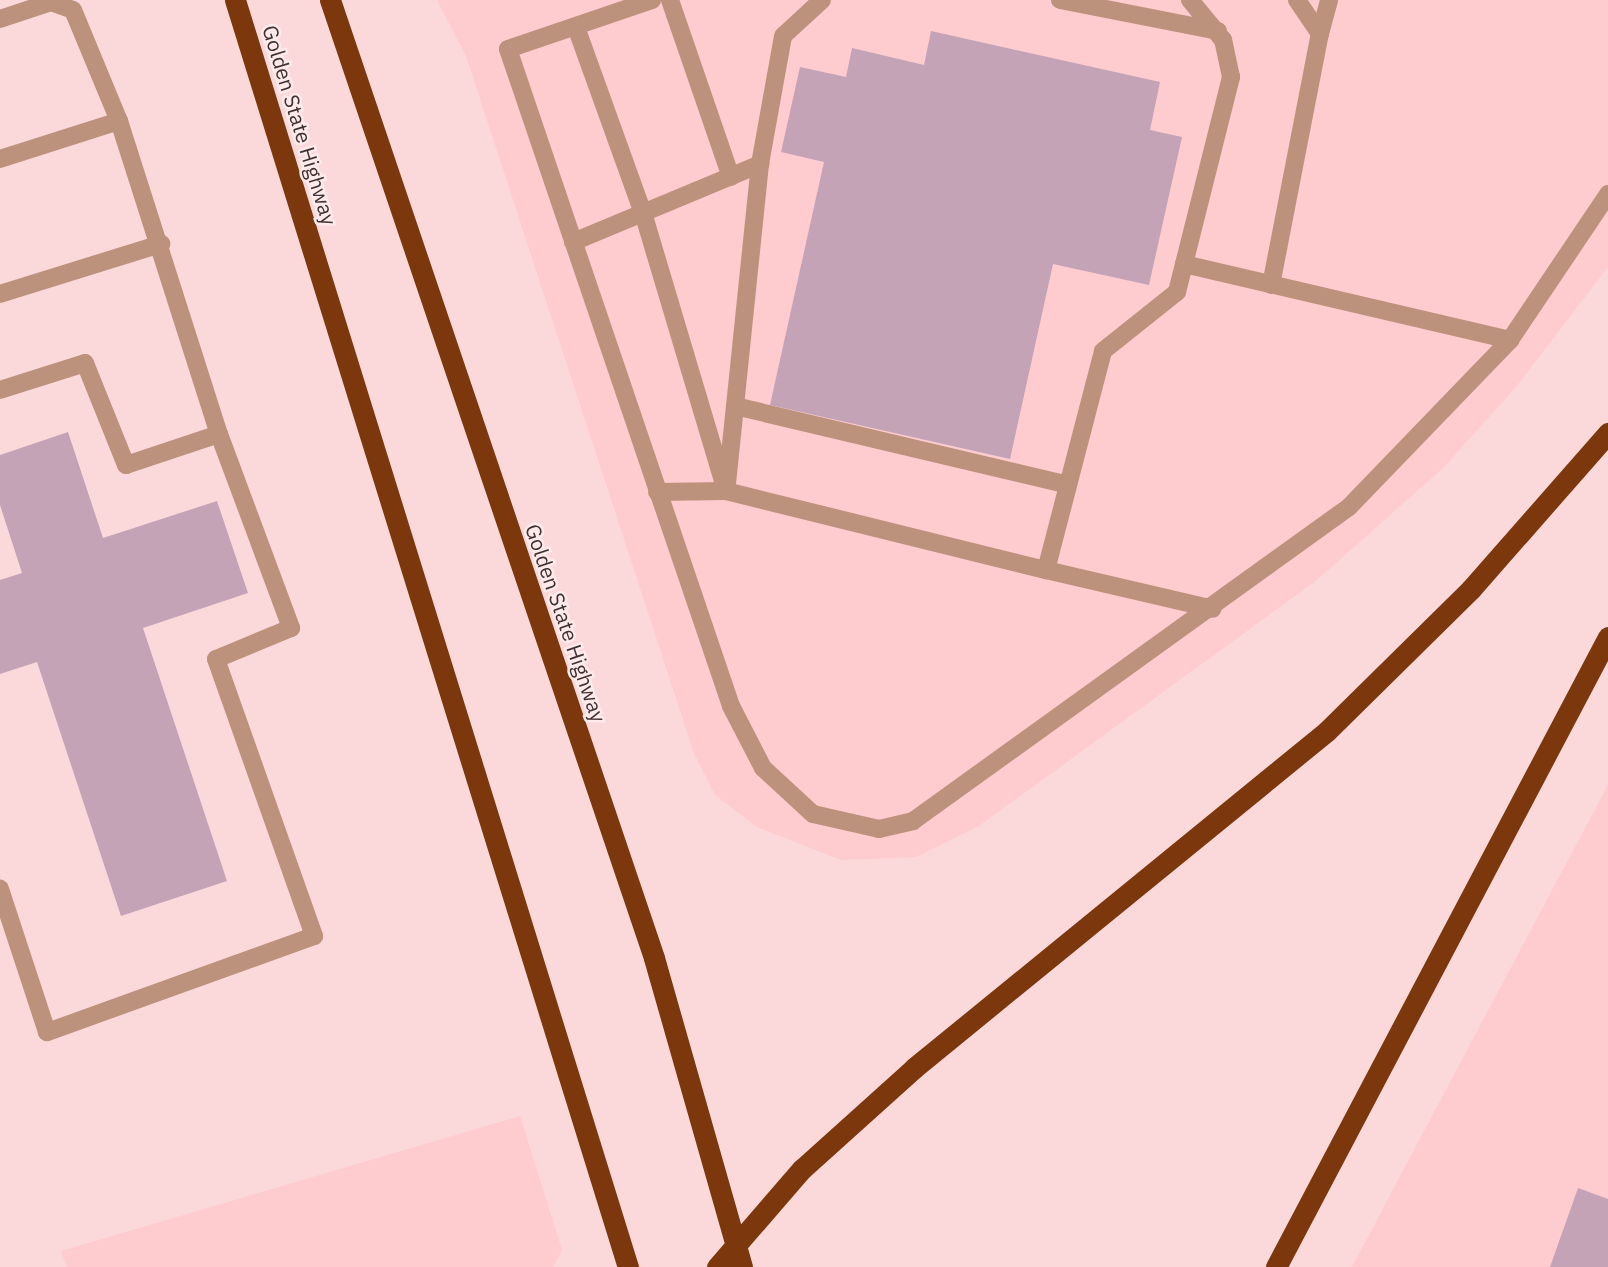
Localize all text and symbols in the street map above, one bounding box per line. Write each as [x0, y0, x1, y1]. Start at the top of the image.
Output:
street label: Golden State Highway [258, 22, 342, 228]
street label: Golden State Highway [520, 521, 612, 725]

